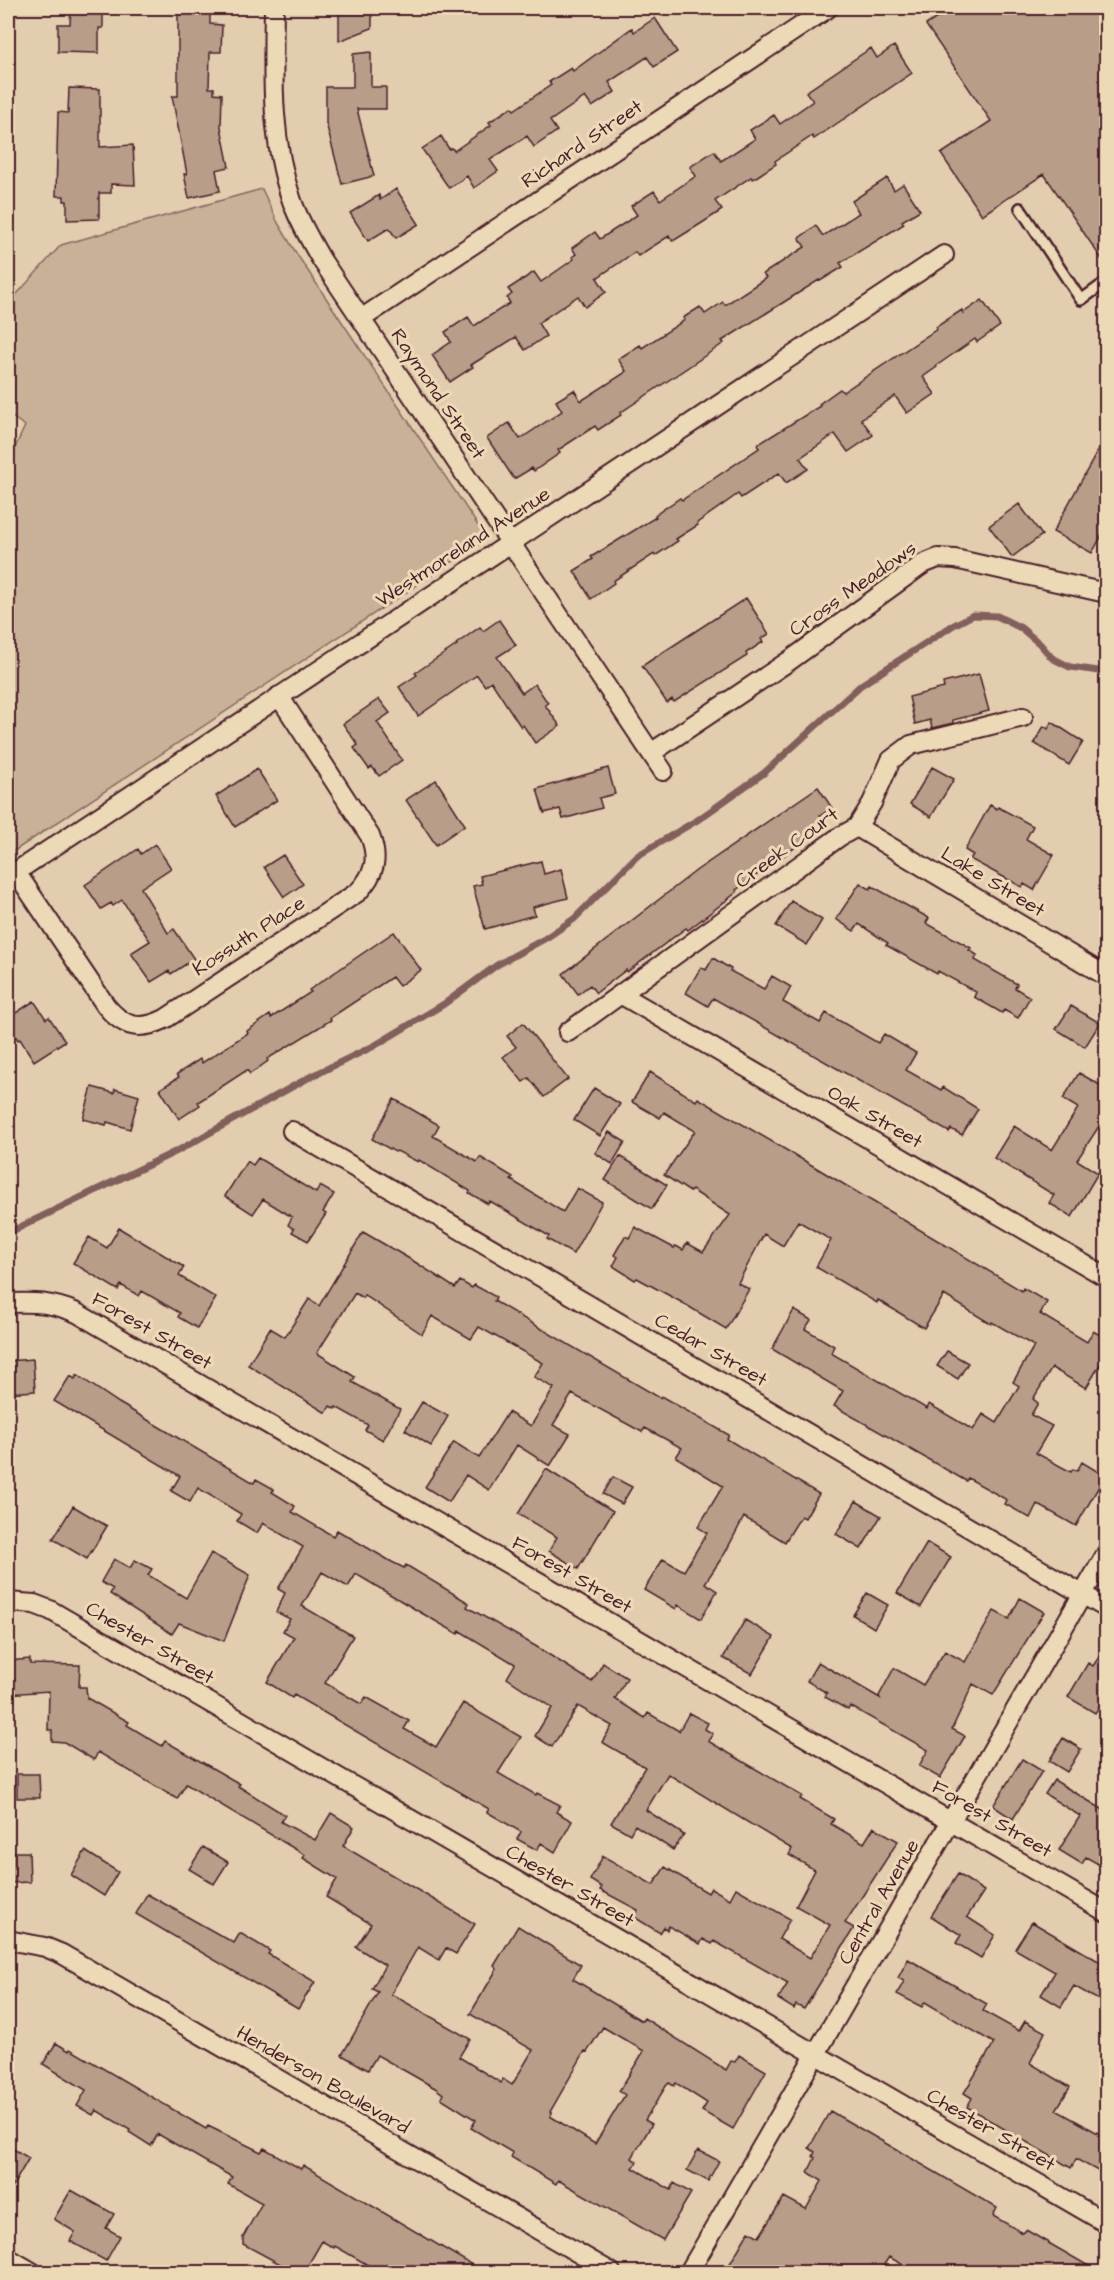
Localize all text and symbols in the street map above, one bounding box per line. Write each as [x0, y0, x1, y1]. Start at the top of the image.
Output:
street label: Richard Street [516, 93, 648, 195]
street label: Raymond Street [383, 323, 492, 465]
street label: Westmoreland Avenue [370, 480, 556, 614]
street label: Cross Meadows [784, 535, 922, 643]
street label: Creek Court [729, 801, 845, 895]
street label: Lake Street [936, 840, 1050, 924]
street label: Kossuth Place [187, 889, 311, 983]
street label: Oak Street [822, 1078, 928, 1156]
street label: Forest Street [87, 1285, 217, 1377]
street label: Cedar Street [649, 1306, 773, 1394]
street label: Forest Street [507, 1529, 637, 1621]
street label: Chester Street [80, 1595, 220, 1691]
street label: Forest Street [927, 1773, 1057, 1865]
street label: Central Avenue [832, 1834, 926, 1970]
street label: Chester Street [500, 1838, 640, 1934]
street label: Henderson Boulevard [231, 2019, 415, 2141]
street label: Chester Street [921, 2082, 1061, 2178]

